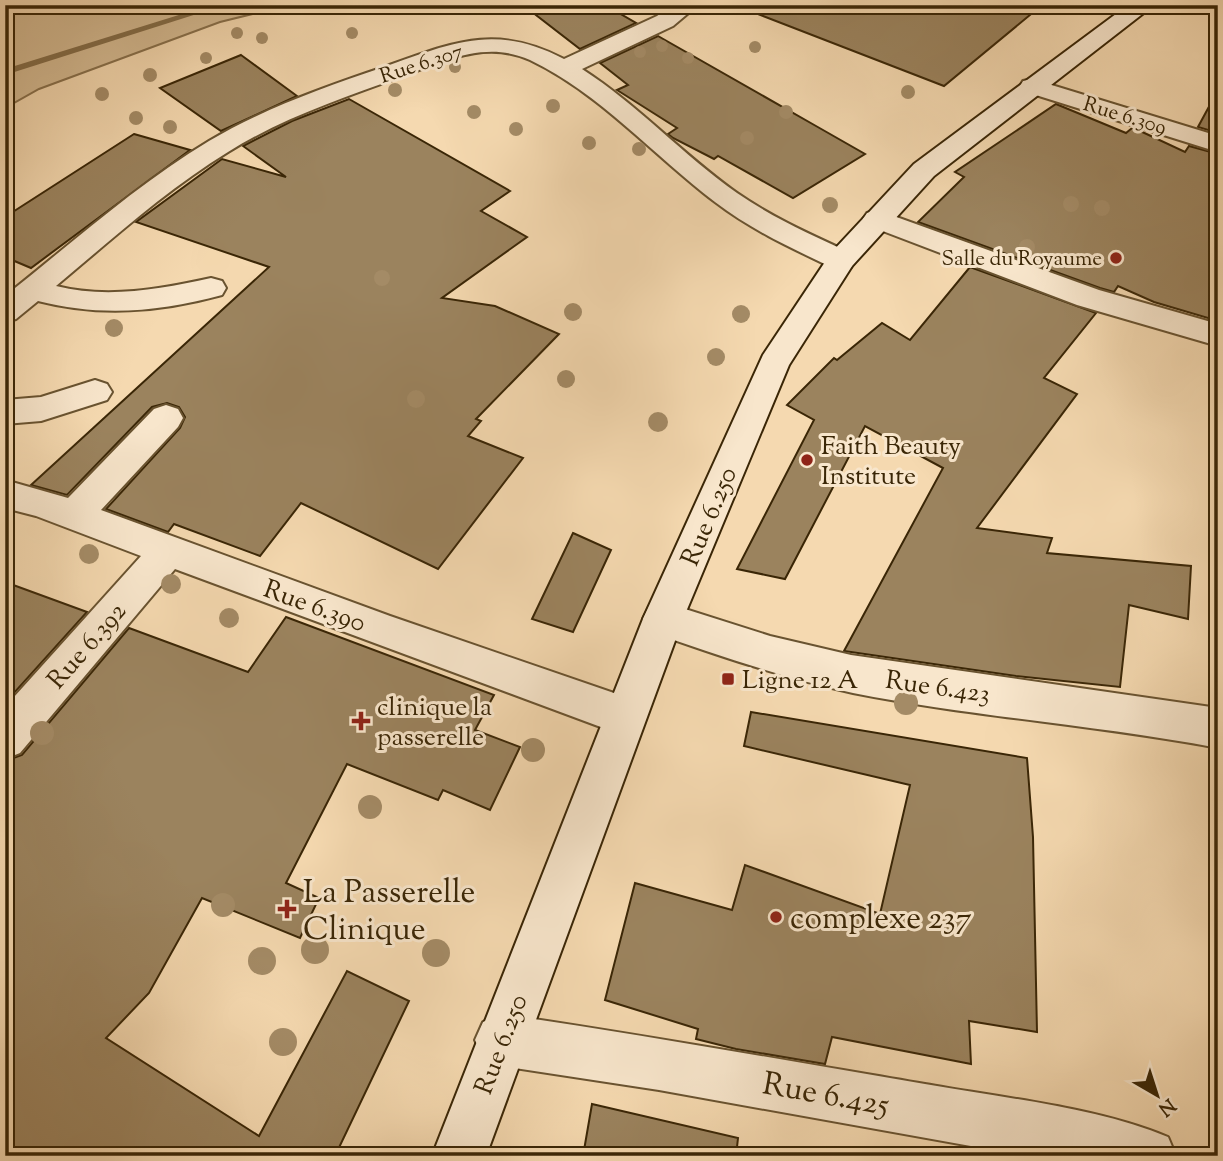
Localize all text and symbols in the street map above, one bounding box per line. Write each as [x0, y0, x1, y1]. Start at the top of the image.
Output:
street label: Rue 6.307 [376, 37, 468, 92]
street label: Rue 6.309 [1079, 90, 1170, 144]
place label: Salle du Royaume [942, 245, 1102, 275]
marker: Salle du Royaume [1108, 250, 1124, 266]
place label: Faith Beauty Institute [821, 429, 961, 496]
marker: Faith Beauty Institute [799, 452, 815, 468]
street label: Rue 6.250 [673, 462, 748, 572]
street label: Rue 6.390 [258, 572, 370, 643]
street label: Rue 6.392 [40, 595, 136, 698]
place label: Ligne 12 A [742, 663, 858, 700]
street label: Rue 6.423 [883, 663, 992, 714]
marker: Ligne 12 A [720, 671, 736, 687]
place label: clinique la passerelle [377, 690, 492, 757]
marker: clinique la passerelle [351, 711, 371, 731]
place label: La Passerelle Clinique [303, 871, 475, 954]
place label: complexe 237 [790, 897, 972, 943]
marker: La Passerelle Clinique [277, 899, 297, 919]
marker: complexe 237 [768, 909, 784, 925]
street label: Rue 6.250 [466, 990, 538, 1100]
north arrow [1122, 1060, 1192, 1130]
street label: Rue 6.425 [759, 1062, 892, 1130]
text: N [1152, 1091, 1181, 1122]

